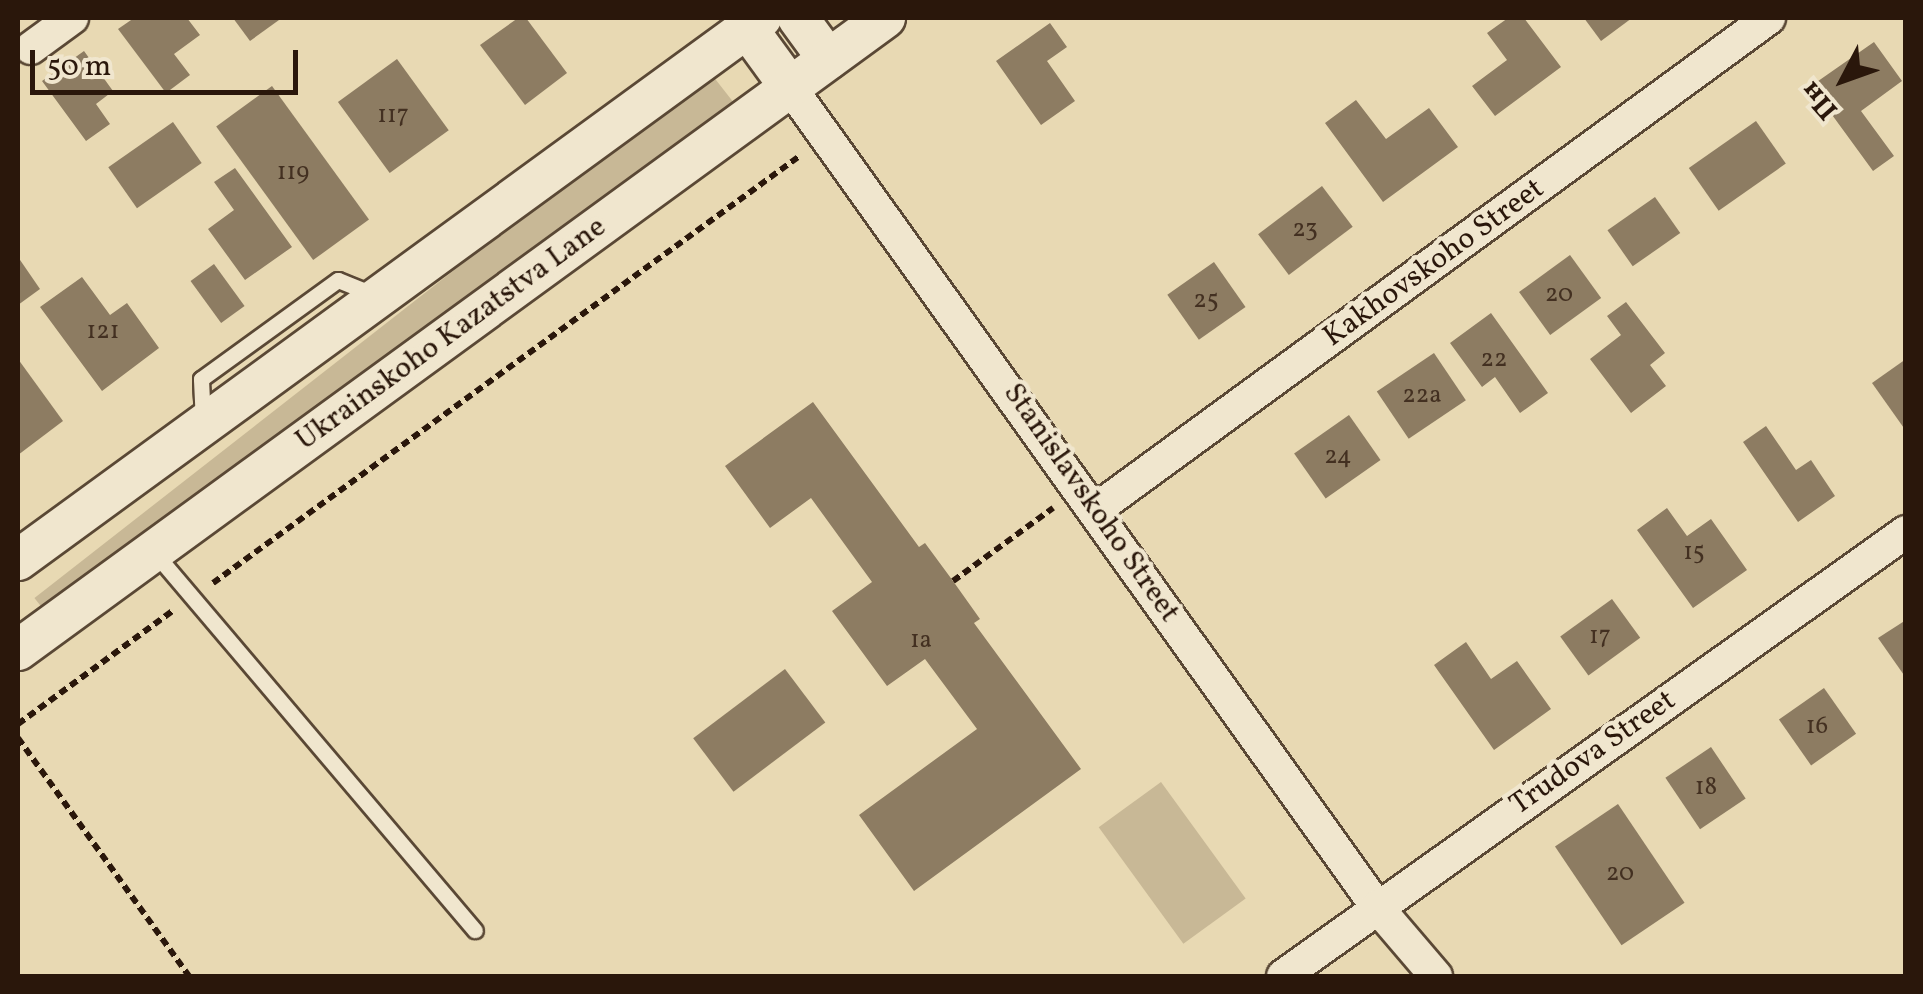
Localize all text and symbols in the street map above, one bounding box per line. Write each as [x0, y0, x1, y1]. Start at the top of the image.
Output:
scale bar [35, 30, 302, 92]
north arrow [1793, 30, 1893, 130]
text: 50 m [47, 46, 111, 88]
text: Пн [1792, 72, 1848, 128]
house number: 117 [377, 101, 409, 131]
house number: 119 [277, 158, 309, 188]
street label: Kakhovskoho Street [1317, 171, 1551, 355]
street label: Ukrainskoho Kazatstva Lane [289, 209, 613, 459]
house number: 23 [1292, 215, 1318, 245]
house number: 20 [1545, 280, 1573, 310]
house number: 25 [1193, 286, 1219, 316]
house number: 121 [87, 317, 119, 347]
house number: 22 [1481, 345, 1507, 375]
street label: Stanislavskoho Street [995, 377, 1187, 629]
house number: 22а [1402, 381, 1442, 411]
house number: 24 [1324, 442, 1352, 472]
house number: 15 [1683, 538, 1705, 568]
house number: 17 [1589, 622, 1611, 652]
house number: 1а [910, 626, 932, 656]
street label: Trudova Street [1503, 683, 1683, 823]
house number: 16 [1806, 712, 1828, 742]
house number: 18 [1695, 773, 1717, 803]
house number: 20 [1606, 859, 1634, 889]

